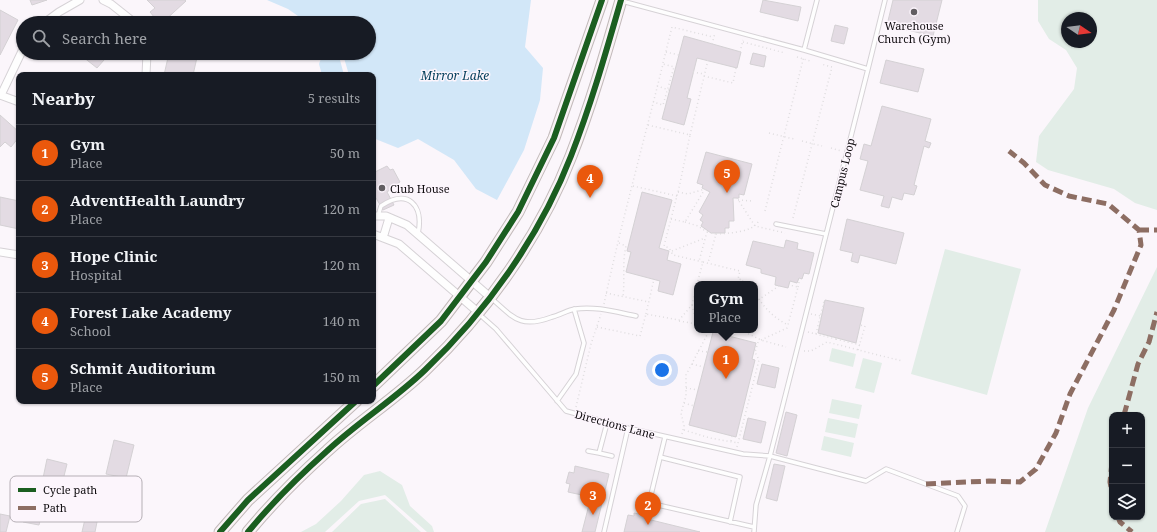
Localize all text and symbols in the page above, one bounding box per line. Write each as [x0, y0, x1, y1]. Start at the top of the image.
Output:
marker: Warehouse Church (Gym) [909, 7, 919, 17]
north arrow [1061, 12, 1097, 48]
search box [16, 16, 376, 60]
place label: Warehouse Church (Gym) [877, 18, 951, 46]
icon: search [30, 27, 52, 49]
text: Search here [62, 28, 147, 48]
water label: Mirror Lake [420, 67, 489, 84]
text: Nearby [32, 87, 95, 110]
text: 5 results [308, 89, 360, 107]
text: Gym [70, 134, 105, 154]
street label: Campus Loop [826, 136, 858, 209]
text: 1 [41, 144, 49, 162]
text: 50 m [330, 144, 360, 162]
text: Place [70, 154, 103, 172]
pin: 5 [714, 160, 740, 193]
pin: 4 [577, 165, 603, 198]
place label: Club House [390, 181, 450, 196]
marker: Club House [377, 183, 387, 193]
text: AdventHealth Laundry [70, 190, 245, 210]
text: 2 [41, 200, 49, 218]
text: 120 m [323, 200, 360, 218]
text: Place [70, 210, 103, 228]
text: Hope Clinic [70, 246, 157, 266]
text: 3 [41, 256, 49, 274]
text: 120 m [323, 256, 360, 274]
text: Hospital [70, 266, 122, 284]
popup [694, 281, 758, 333]
text: Gym [708, 288, 744, 308]
text: Forest Lake Academy [70, 302, 231, 322]
text: Place [708, 308, 741, 326]
text: 4 [41, 312, 49, 330]
text: 140 m [323, 312, 360, 330]
text: School [70, 322, 111, 340]
pin: 1 [713, 346, 739, 379]
text: Schmit Auditorium [70, 358, 216, 378]
your location [652, 360, 672, 380]
text: 5 [41, 368, 49, 386]
text: 150 m [323, 368, 360, 386]
text: Place [70, 378, 103, 396]
street label: Directions Lane [573, 406, 657, 442]
map controls [1109, 412, 1145, 520]
button: + [1109, 412, 1145, 448]
button: − [1109, 448, 1145, 484]
legend [10, 476, 142, 522]
text: Cycle path [43, 482, 97, 497]
pin: 3 [580, 482, 606, 515]
button: layers [1109, 484, 1145, 520]
pin: 2 [635, 492, 661, 525]
text: Path [43, 500, 67, 515]

